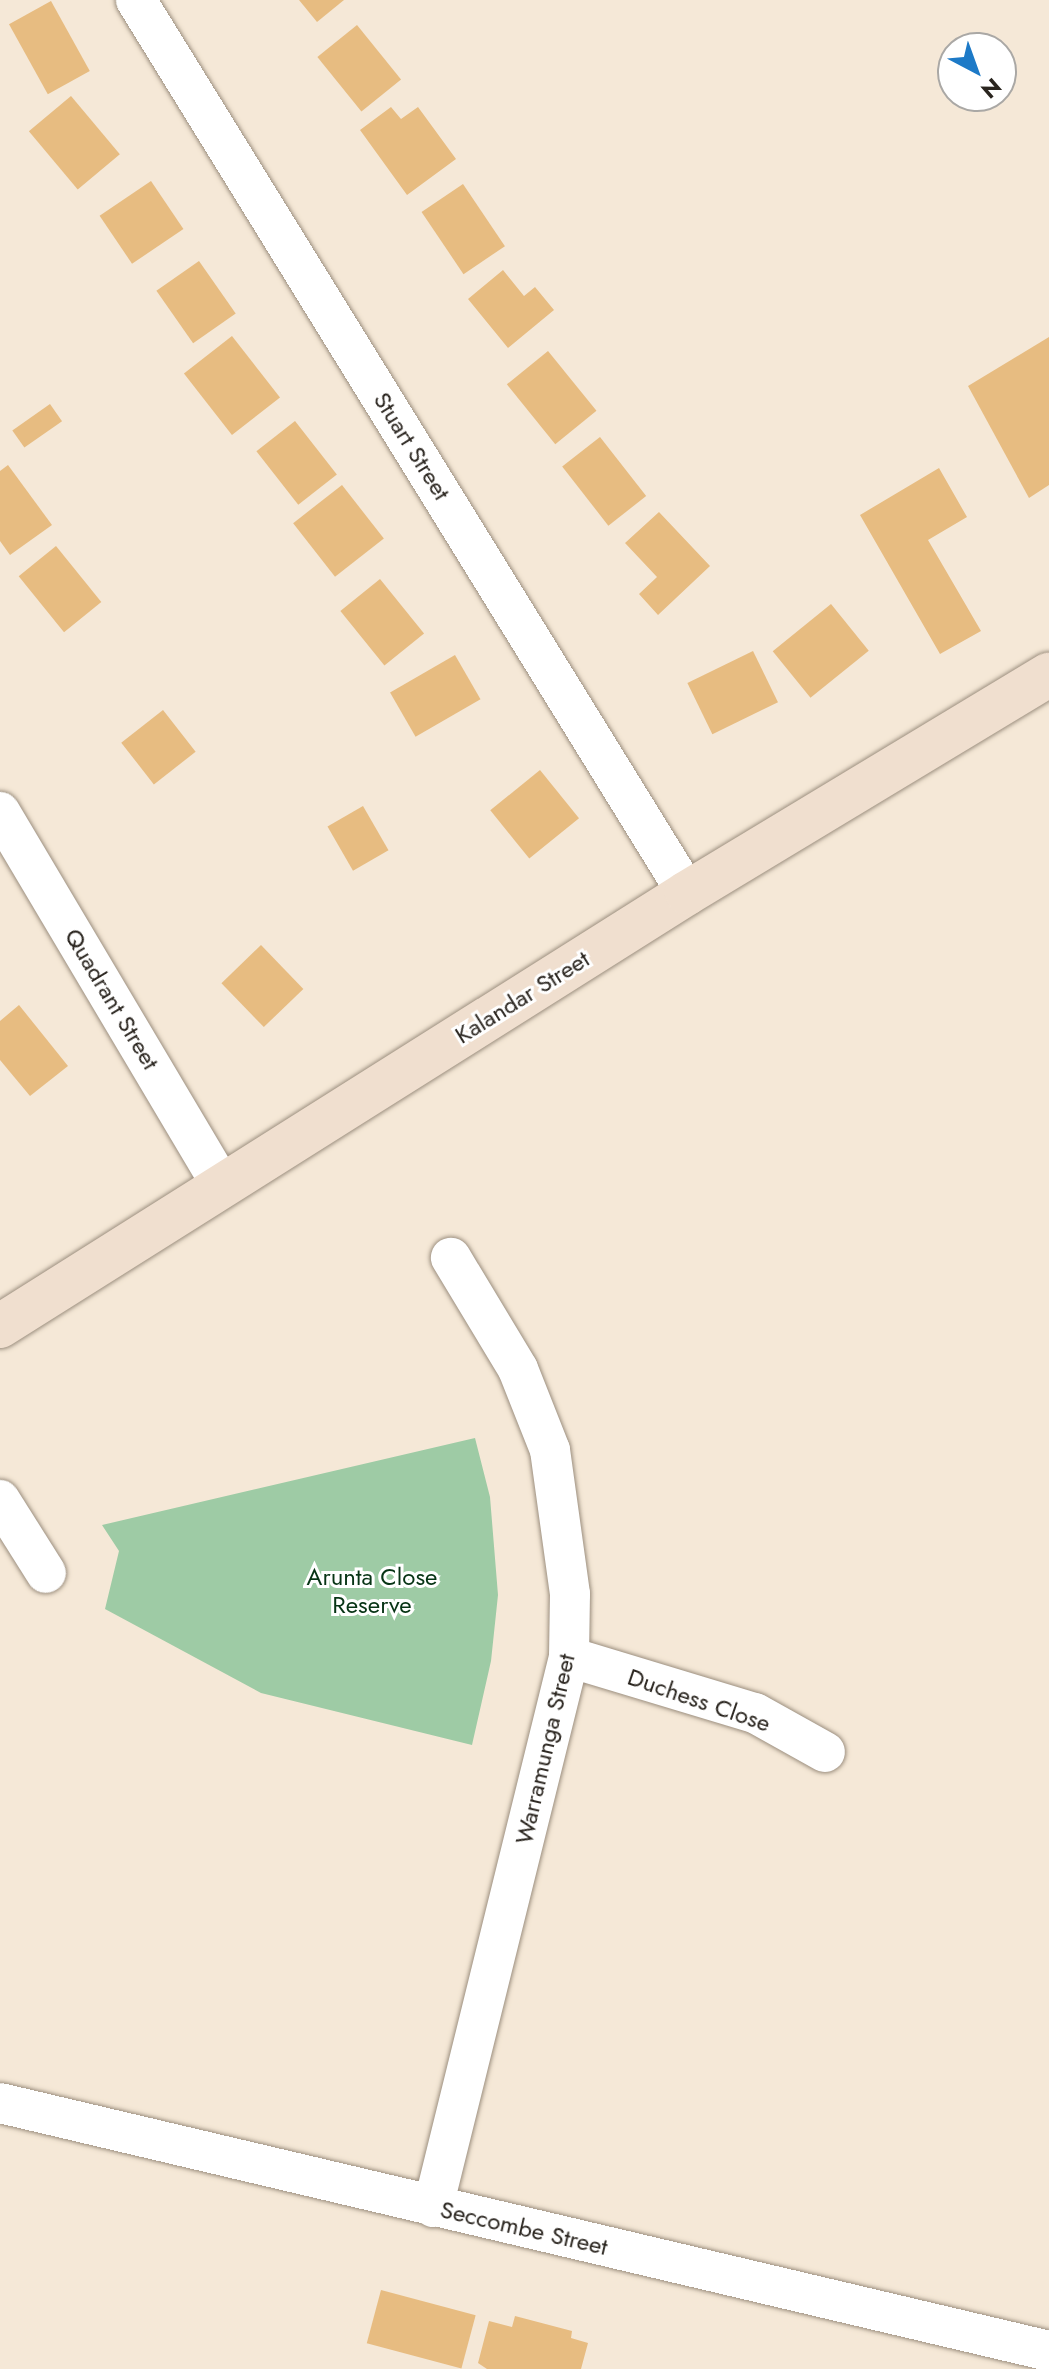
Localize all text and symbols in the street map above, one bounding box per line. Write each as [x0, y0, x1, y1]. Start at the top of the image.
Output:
north arrow [937, 32, 1017, 112]
text: N [974, 71, 1009, 106]
street label: Stuart Street [368, 387, 456, 505]
street label: Quadrant Street [59, 923, 165, 1075]
street label: Kalandar Street [450, 944, 594, 1050]
park label: Arunta Close Reserve [307, 1563, 437, 1619]
street label: Warramunga Street [509, 1651, 581, 1847]
street label: Duchess Close [624, 1662, 774, 1738]
street label: Seccombe Street [438, 2195, 610, 2261]

